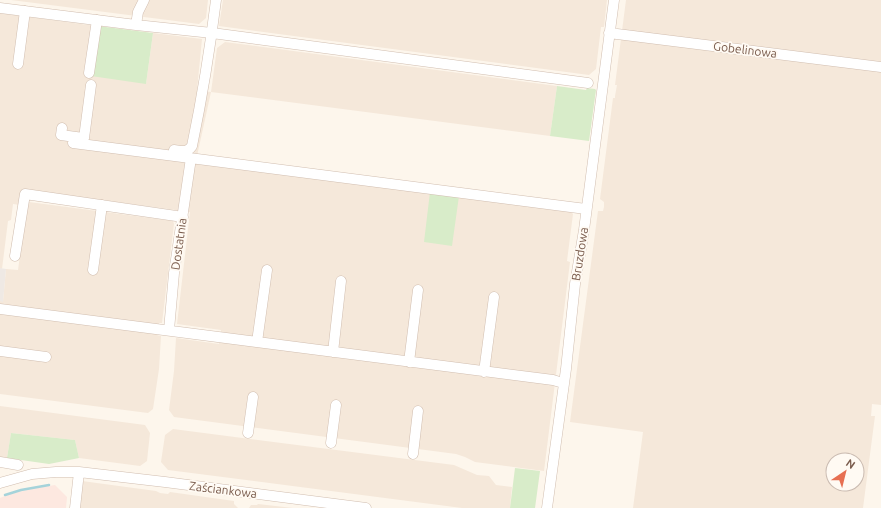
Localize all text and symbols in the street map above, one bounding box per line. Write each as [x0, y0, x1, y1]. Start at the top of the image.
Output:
street label: Gobelinowa [712, 39, 778, 60]
street label: Dostatnia [168, 217, 189, 271]
street label: Bruzdowa [569, 226, 590, 282]
north arrow [825, 452, 865, 492]
text: N [844, 457, 858, 471]
street label: Zaściankowa [189, 479, 258, 500]

